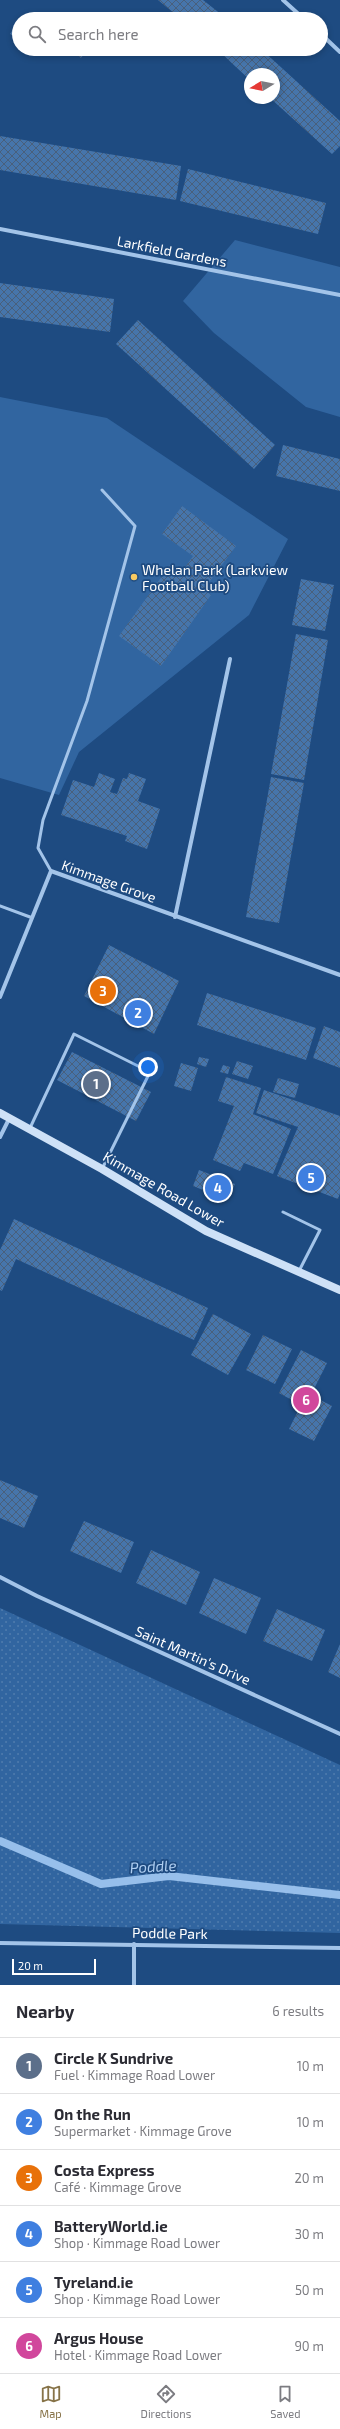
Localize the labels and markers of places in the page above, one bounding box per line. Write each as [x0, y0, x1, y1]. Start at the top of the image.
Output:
place label: Whelan Park (Larkview Football Club) [142, 561, 288, 594]
marker: Whelan Park (Larkview Football Club) [129, 572, 139, 582]
pin: 3 [90, 976, 116, 1006]
pin: 2 [125, 998, 151, 1028]
pin: 1 [83, 1069, 109, 1099]
pin: 5 [298, 1163, 324, 1193]
pin: 4 [205, 1173, 231, 1203]
pin: 6 [293, 1385, 319, 1415]

